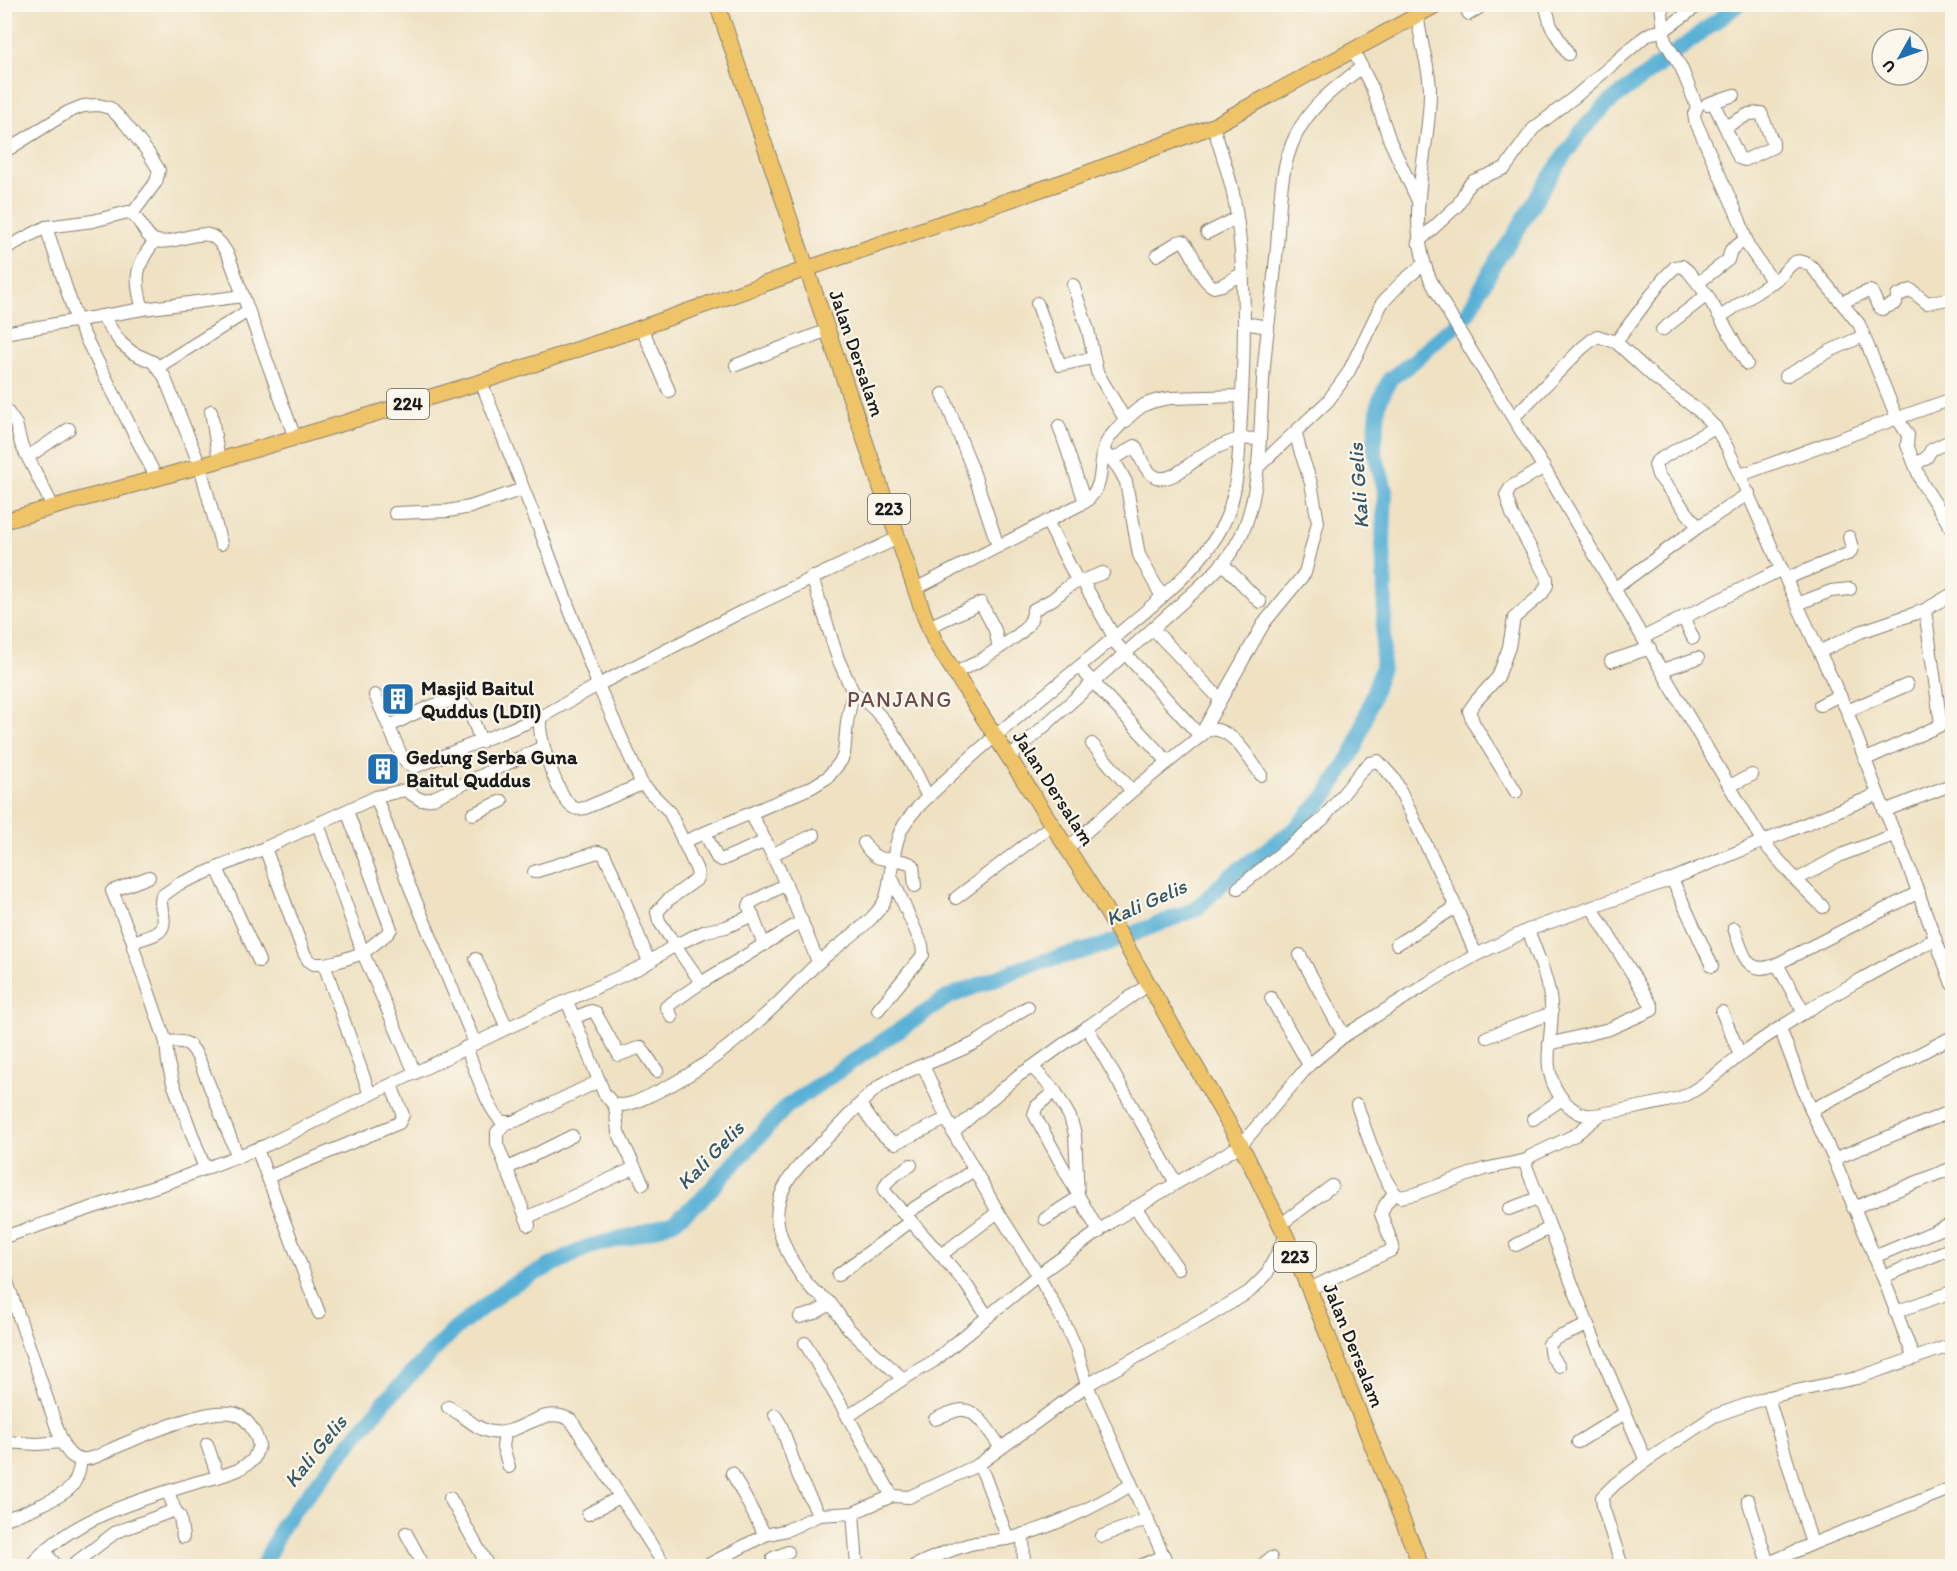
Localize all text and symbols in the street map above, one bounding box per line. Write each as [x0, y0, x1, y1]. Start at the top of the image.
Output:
north arrow [1870, 27, 1930, 87]
text: U [1878, 56, 1900, 76]
street label: Jalan Dersalam [824, 287, 890, 420]
road number: 224 [387, 389, 429, 419]
water label: Kali Gelis [1343, 442, 1373, 530]
road number: 223 [868, 494, 910, 524]
place label: Masjid Baitul Quddus (LDII) [421, 676, 541, 724]
building icon: Masjid Baitul Quddus (LDII) [380, 681, 416, 717]
district label: PANJANG [847, 686, 953, 713]
street label: Jalan Dersalam [1008, 726, 1100, 850]
place label: Gedung Serba Guna Baitul Quddus [406, 745, 578, 792]
building icon: Gedung Serba Guna Baitul Quddus [365, 751, 401, 787]
water label: Kali Gelis [1102, 873, 1191, 931]
water label: Kali Gelis [671, 1115, 749, 1195]
road number: 223 [1274, 1242, 1316, 1272]
street label: Jalan Dersalam [1318, 1279, 1390, 1411]
water label: Kali Gelis [278, 1409, 352, 1492]

